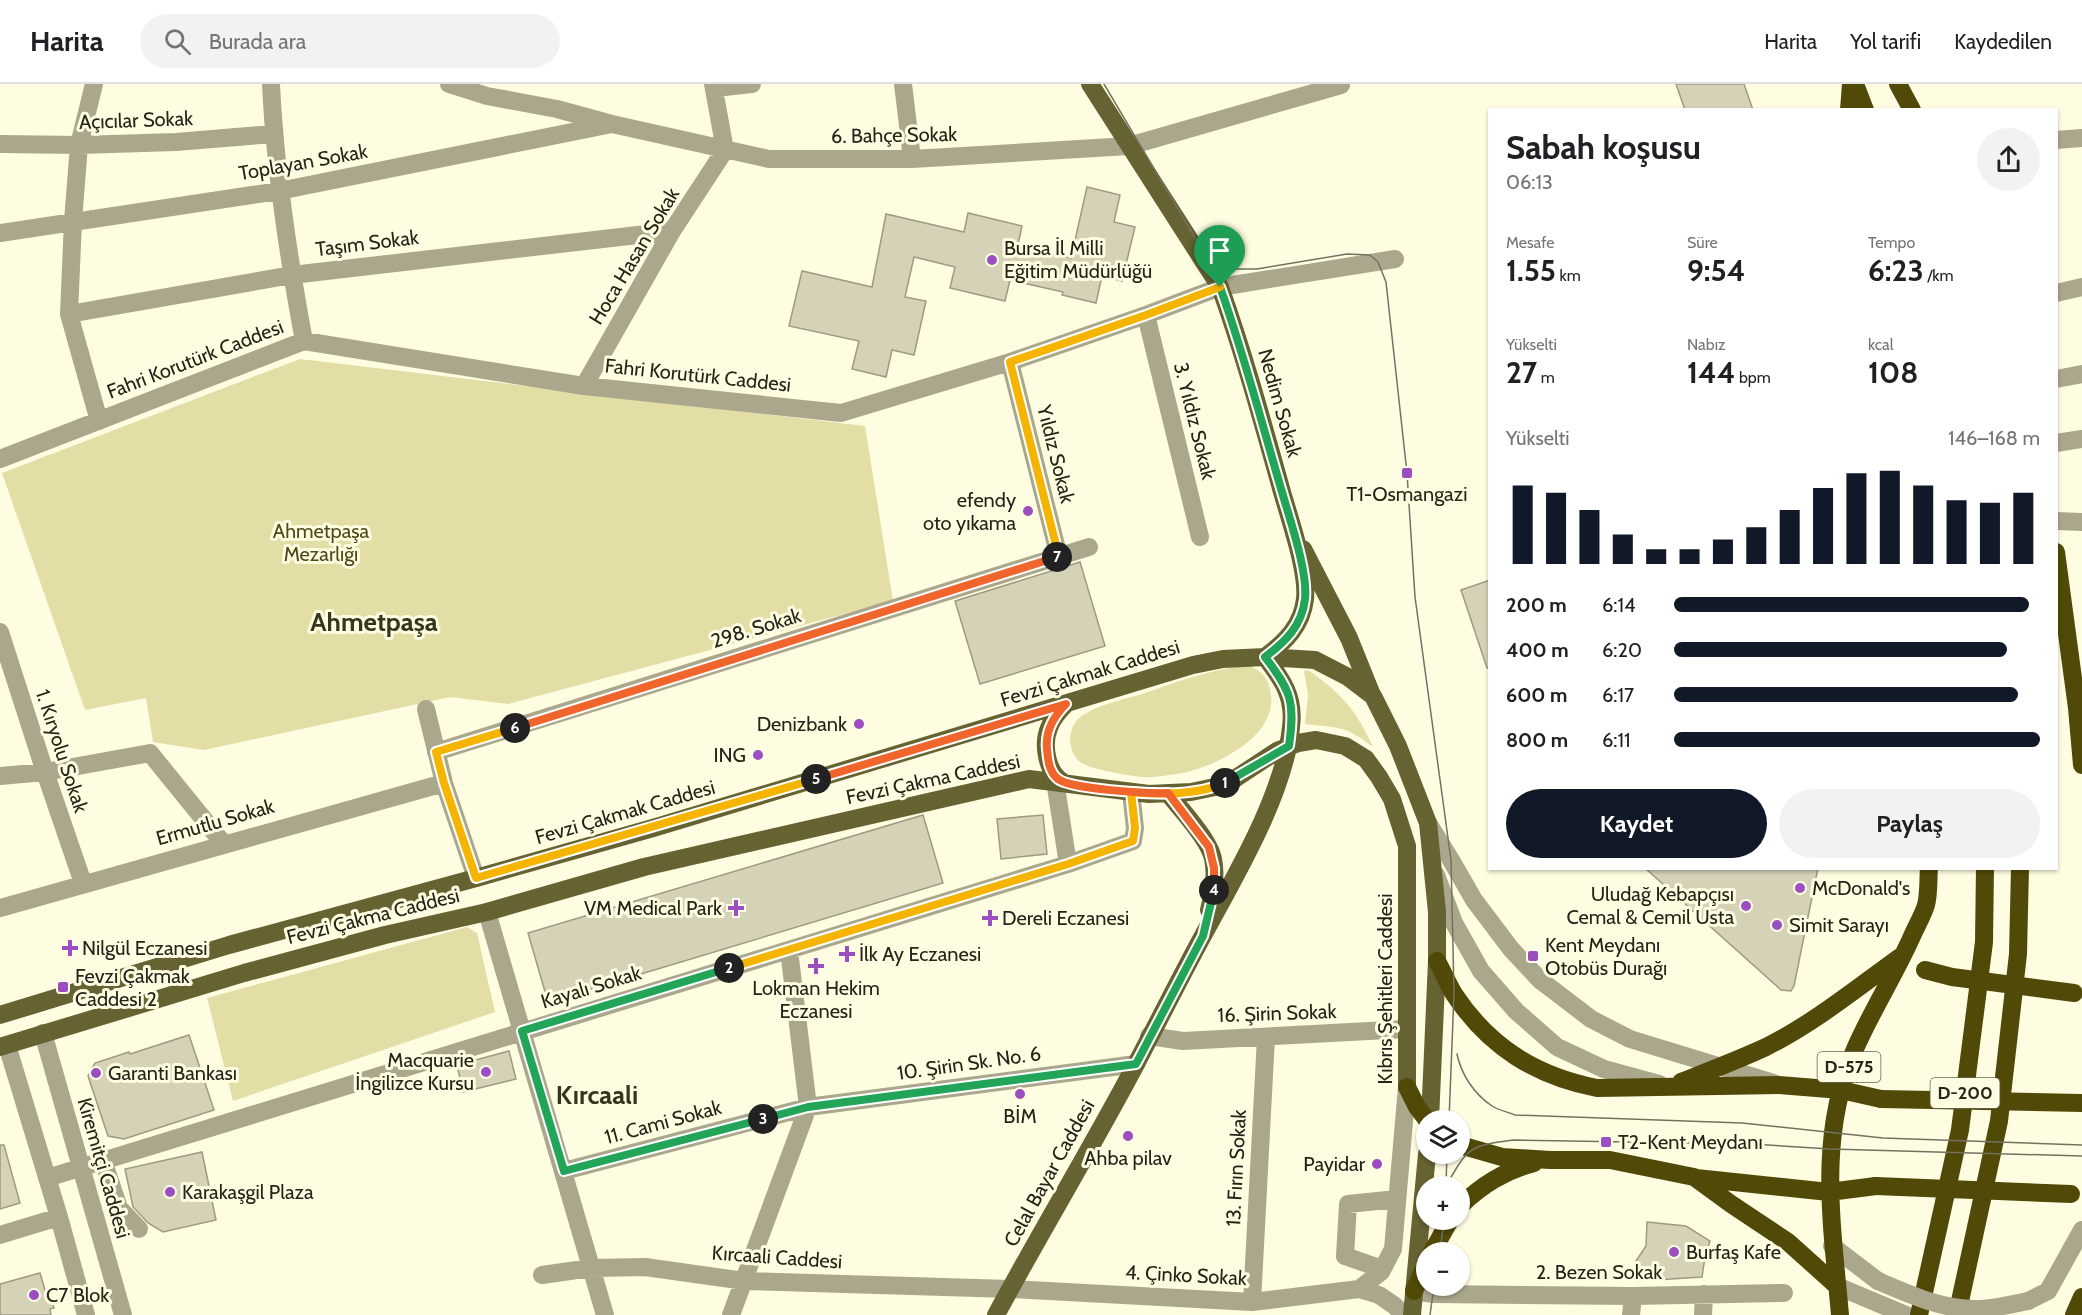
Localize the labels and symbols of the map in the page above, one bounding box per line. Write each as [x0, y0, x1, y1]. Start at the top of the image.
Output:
street label: Açıcılar Sokak [79, 106, 193, 134]
street label: 6. Bahçe Sokak [831, 122, 957, 148]
street label: Toplayan Sokak [237, 139, 369, 185]
street label: Hoca Hasan Sokak [584, 183, 684, 329]
street label: Taşım Sokak [314, 225, 420, 261]
pin [1194, 225, 1245, 287]
place label: Bursa İl Milli Eğitim Müdürlüğü [1004, 236, 1152, 283]
marker: Bursa İl Milli Eğitim Müdürlüğü [985, 253, 999, 267]
street label: Fahri Korutürk Caddesi [103, 314, 287, 404]
street label: Nedim Sokak [1253, 346, 1307, 460]
street label: Fahri Korutürk Caddesi [604, 353, 792, 397]
street label: 3. Yıldız Sokak [1169, 360, 1221, 482]
street label: Yıldız Sokak [1032, 401, 1080, 506]
marker: T1-Osmangazi [1400, 466, 1414, 480]
place label: T1-Osmangazi [1347, 482, 1467, 506]
place label: efendy oto yıkama [923, 488, 1016, 535]
marker: efendy oto yıkama [1021, 504, 1035, 518]
park label: Ahmetpaşa Mezarlığı [273, 519, 370, 566]
pin: 7 [1042, 542, 1072, 572]
street label: 298. Sokak [708, 603, 804, 653]
district label: Ahmetpaşa [310, 606, 438, 638]
street label: Fevzi Çakmak Caddesi [998, 634, 1182, 712]
street label: 1. Kıryolu Sokak [31, 686, 93, 816]
place label: Denizbank [757, 712, 847, 736]
pin: 6 [500, 713, 530, 743]
marker: Denizbank [852, 717, 866, 731]
place label: ING [713, 743, 746, 767]
marker: ING [751, 748, 765, 762]
street label: Fevzi Çakma Caddesi [844, 749, 1022, 809]
pin: 5 [801, 764, 831, 794]
pin: 1 [1210, 768, 1240, 798]
street label: Fevzi Çakmak Caddesi [532, 775, 718, 849]
street label: Ermutlu Sokak [153, 794, 277, 850]
pin: 4 [1199, 875, 1229, 905]
place label: McDonald's [1812, 876, 1910, 900]
marker: McDonald's [1793, 881, 1807, 895]
place label: Uludağ Kebapçısı Cemal & Cemil Usta [1567, 882, 1734, 929]
street label: Fevzi Çakma Caddesi [284, 883, 462, 949]
street label: Kıbrıs Şehitleri Caddesi [1373, 893, 1397, 1085]
place label: VM Medical Park [584, 896, 722, 920]
marker: VM Medical Park [727, 899, 745, 917]
marker: Uludağ Kebapçısı Cemal & Cemil Usta [1739, 899, 1753, 913]
place label: Dereli Eczanesi [1002, 906, 1129, 930]
marker: Dereli Eczanesi [983, 911, 997, 925]
place label: Simit Sarayı [1789, 913, 1889, 937]
marker: Simit Sarayı [1770, 918, 1784, 932]
place label: Kent Meydanı Otobüs Durağı [1545, 933, 1667, 980]
place label: Nilgül Eczanesi [82, 936, 208, 960]
marker: Nilgül Eczanesi [63, 941, 77, 955]
place label: İlk Ay Eczanesi [859, 942, 981, 966]
marker: İlk Ay Eczanesi [840, 947, 854, 961]
marker: Kent Meydanı Otobüs Durağı [1526, 949, 1540, 963]
pin: 2 [714, 953, 744, 983]
marker: Lokman Hekim Eczanesi [809, 959, 823, 973]
street label: Kayalı Sokak [538, 960, 644, 1014]
place label: Fevzi Çakmak Caddesi 2 [75, 964, 190, 1011]
place label: Lokman Hekim Eczanesi [752, 976, 880, 1023]
marker: Fevzi Çakmak Caddesi 2 [56, 980, 70, 994]
street label: 16. Şirin Sokak [1217, 999, 1337, 1027]
street label: 10. Şirin Sk. No. 6 [896, 1041, 1042, 1085]
place label: Macquarie İngilizce Kursu [355, 1048, 474, 1095]
road number: D-575 [1818, 1052, 1880, 1082]
place label: Garanti Bankası [108, 1061, 237, 1085]
marker: Macquarie İngilizce Kursu [479, 1065, 493, 1079]
marker: Garanti Bankası [89, 1066, 103, 1080]
road number: D-200 [1930, 1078, 2000, 1108]
district label: Kırcaali [556, 1079, 638, 1111]
marker: BİM [1013, 1087, 1027, 1101]
street label: Kiremitçi Caddesi [72, 1095, 136, 1241]
street label: 11. Cami Sokak [602, 1095, 724, 1149]
street label: Celal Bayar Caddesi [999, 1095, 1099, 1251]
pin: 3 [748, 1104, 778, 1134]
place label: BİM [1003, 1104, 1037, 1128]
street label: 13. Fırın Sokak [1221, 1109, 1251, 1227]
marker: Ahba pilav [1121, 1129, 1135, 1143]
place label: T2-Kent Meydanı [1618, 1130, 1763, 1154]
marker: T2-Kent Meydanı [1599, 1135, 1613, 1149]
place label: Ahba pilav [1084, 1146, 1172, 1170]
place label: Payidar [1303, 1152, 1366, 1176]
marker: Payidar [1370, 1157, 1384, 1171]
place label: Karakaşgil Plaza [182, 1180, 314, 1204]
marker: Karakaşgil Plaza [163, 1185, 177, 1199]
street label: Kırcaali Caddesi [711, 1240, 843, 1274]
place label: Burfaş Kafe [1686, 1240, 1781, 1264]
marker: Burfaş Kafe [1667, 1245, 1681, 1259]
street label: 4. Çinko Sokak [1125, 1260, 1247, 1290]
street label: 2. Bezen Sokak [1536, 1260, 1662, 1284]
place label: C7 Blok [46, 1283, 109, 1307]
marker: C7 Blok [27, 1288, 41, 1302]

